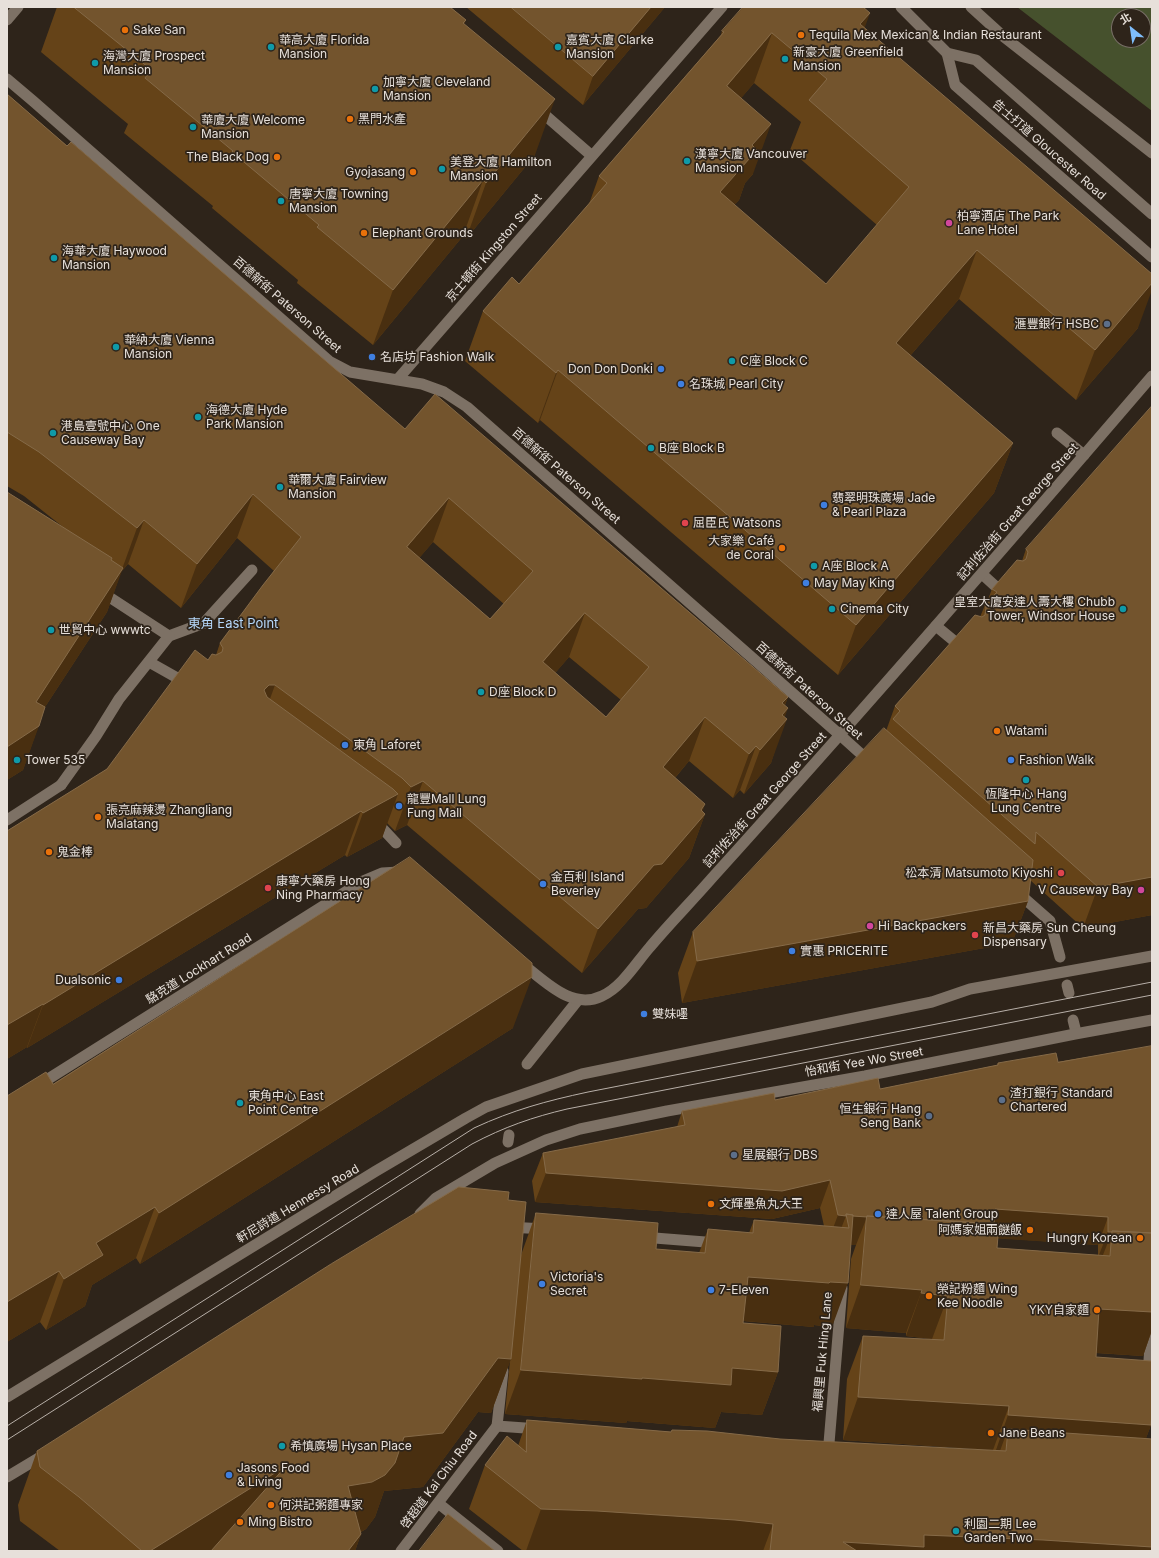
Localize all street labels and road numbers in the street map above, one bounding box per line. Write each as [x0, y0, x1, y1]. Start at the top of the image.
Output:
street label: 告士打道 Gloucester Road [989, 97, 1109, 203]
street label: 京士頓街 Kingston Street [443, 191, 545, 305]
street label: 百德新街 Paterson Street [230, 254, 344, 356]
street label: 百德新街 Paterson Street [509, 425, 623, 527]
street label: 記利佐治街 Great George Street [955, 441, 1081, 583]
street label: 百德新街 Paterson Street [753, 639, 865, 743]
street label: 記利佐治街 Great George Street [700, 729, 830, 871]
street label: 駱克道 Lockhart Road [144, 931, 254, 1007]
street label: 怡和街 Yee Wo Street [804, 1045, 924, 1079]
street label: 軒尼詩道 Hennessy Road [234, 1162, 362, 1246]
street label: 福興里 Fuk Hing Lane [811, 1291, 835, 1413]
street label: 啓超道 Kai Chiu Road [398, 1428, 480, 1532]

